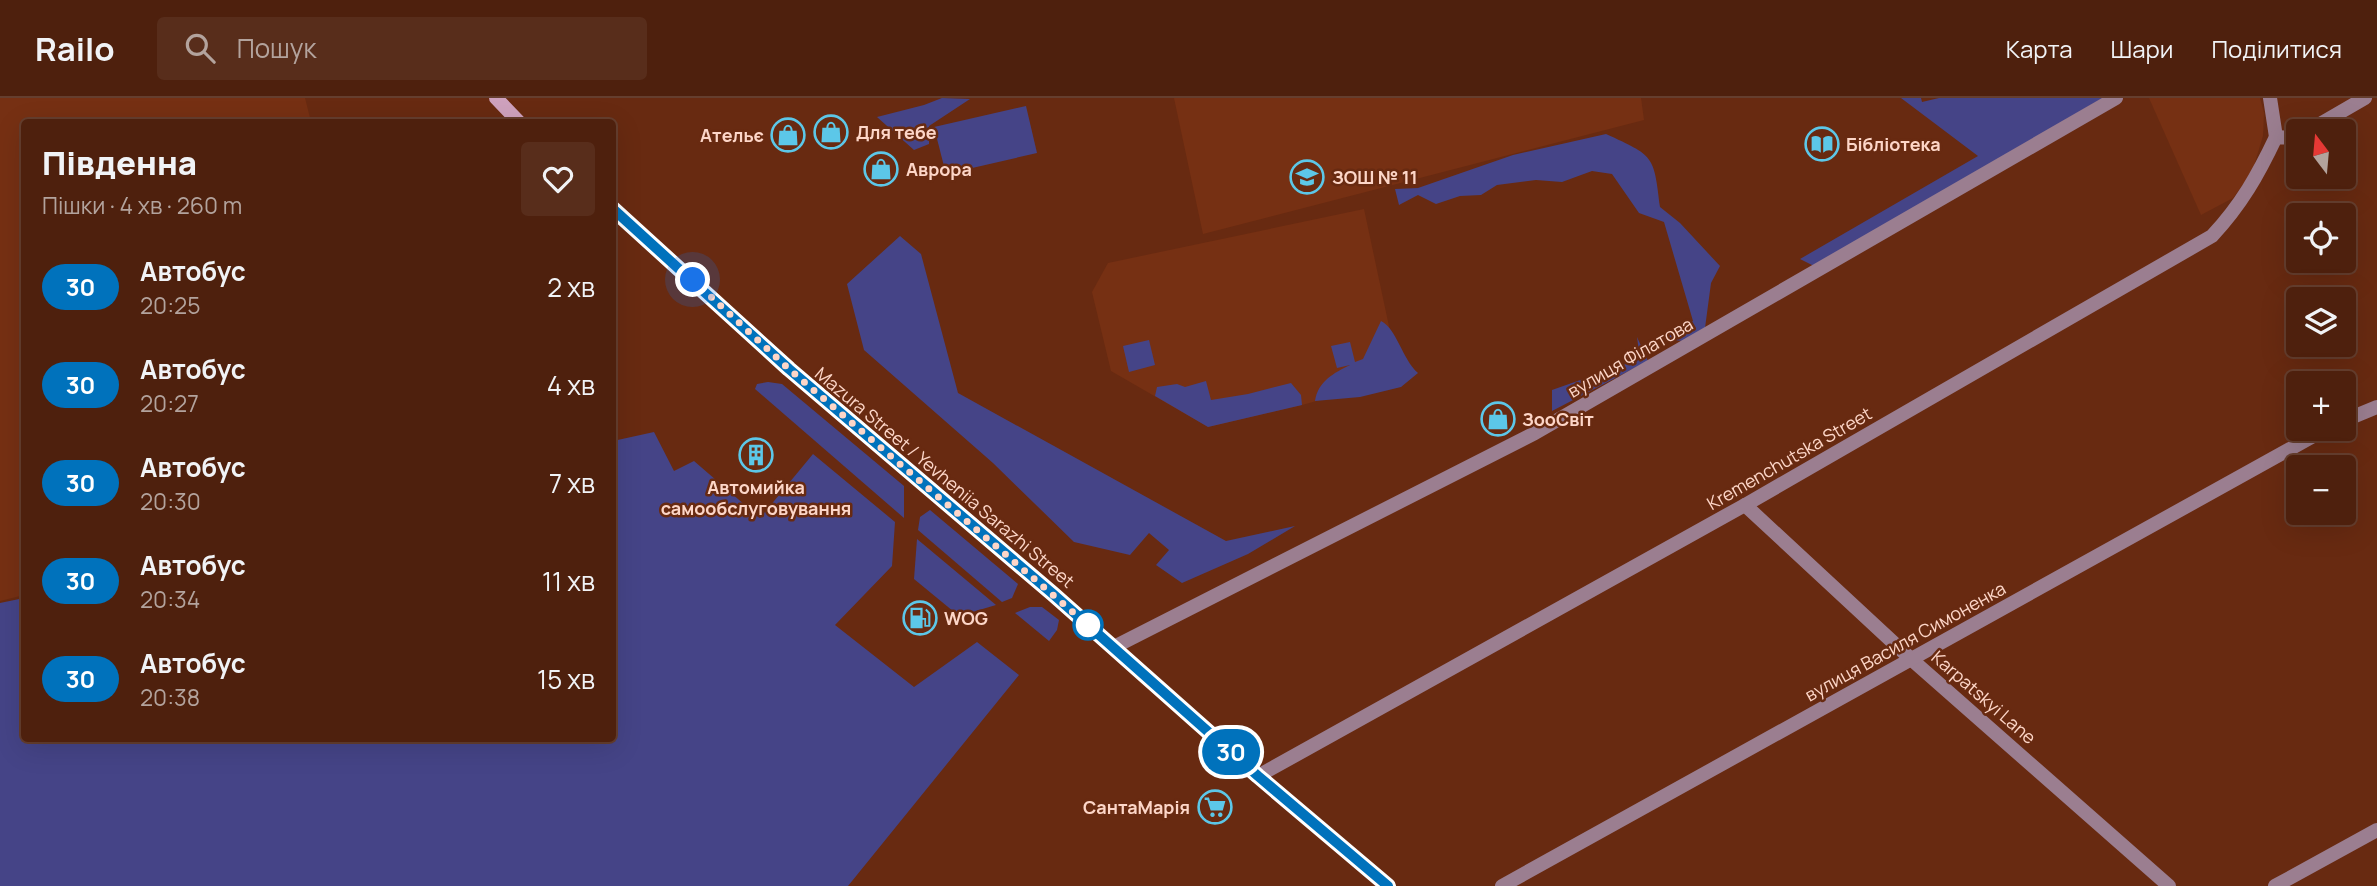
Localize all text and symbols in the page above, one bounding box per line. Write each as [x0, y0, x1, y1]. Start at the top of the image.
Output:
search box [157, 17, 647, 80]
text: Railo [35, 26, 115, 71]
icon: search [181, 29, 219, 67]
text: Пошук [237, 30, 316, 66]
text: Карта [2006, 32, 2073, 65]
text: Шари [2111, 32, 2173, 65]
text: Поділитися [2211, 32, 2342, 65]
shop icon: Для тебе [812, 113, 850, 151]
shop icon: Ательє [769, 116, 807, 154]
north arrow [2286, 119, 2356, 189]
map controls [2286, 119, 2356, 525]
place label: Для тебе [856, 120, 937, 144]
place label: Ательє [700, 123, 764, 147]
library icon: Бібліотека [1803, 125, 1841, 163]
place label: Бібліотека [1846, 132, 1941, 156]
text: Південна [42, 140, 197, 185]
button: heart [521, 142, 595, 216]
shop icon: Аврора [862, 150, 900, 188]
place label: Аврора [906, 157, 972, 181]
school or university icon: ЗОШ № 11 [1288, 158, 1326, 196]
place label: ЗОШ № 11 [1332, 165, 1418, 189]
text: Пішки · 4 хв · 260 m [42, 189, 242, 221]
button: locate [2286, 203, 2356, 273]
text: Автобус [140, 253, 246, 289]
your location [675, 262, 710, 297]
text: 2 хв [547, 269, 595, 305]
text: 30 [66, 270, 95, 303]
button: layers [2286, 287, 2356, 357]
text: 20:25 [140, 289, 200, 321]
street label: вулиця Філатова [1563, 311, 1697, 403]
text: Автобус [140, 351, 246, 387]
street label: Mazura Street / Yevheniia Sarazhi Street [810, 361, 1080, 593]
text: 4 хв [547, 367, 595, 403]
text: 30 [66, 368, 95, 401]
button: + [2286, 371, 2356, 441]
text: 20:27 [140, 387, 199, 419]
shop icon: ЗооСвiт [1479, 400, 1517, 438]
street label: Kremenchutska Street [1702, 401, 1876, 515]
place label: ЗооСвiт [1522, 407, 1594, 431]
building icon: Автомийка самообслуговування [737, 436, 775, 474]
text: Автобус [140, 449, 246, 485]
button: − [2286, 455, 2356, 525]
text: 7 хв [549, 465, 595, 501]
text: 30 [66, 466, 95, 499]
place label: Автомийка самообслуговування [661, 475, 851, 520]
text: 20:30 [140, 485, 201, 517]
text: Автобус [140, 547, 246, 583]
text: 11 хв [542, 563, 595, 599]
text: 30 [66, 564, 95, 597]
street label: вулиця Василя Симоненка [1800, 576, 2010, 706]
text: 20:34 [140, 583, 200, 615]
fuel station icon: WOG [901, 599, 939, 637]
place label: WOG [944, 606, 988, 630]
unlabelled marker [1073, 610, 1103, 640]
text: Автобус [140, 645, 246, 681]
street label: Karpatskyi Lane [1927, 645, 2041, 749]
text: 15 хв [537, 661, 595, 697]
text: 30 [66, 662, 95, 695]
text: 20:38 [140, 681, 200, 713]
line badge: 30 [1200, 729, 1262, 775]
text: 30 [1216, 735, 1246, 768]
supermarket icon: СантаМарія [1196, 788, 1234, 826]
place label: СантаМарія [1083, 795, 1190, 819]

